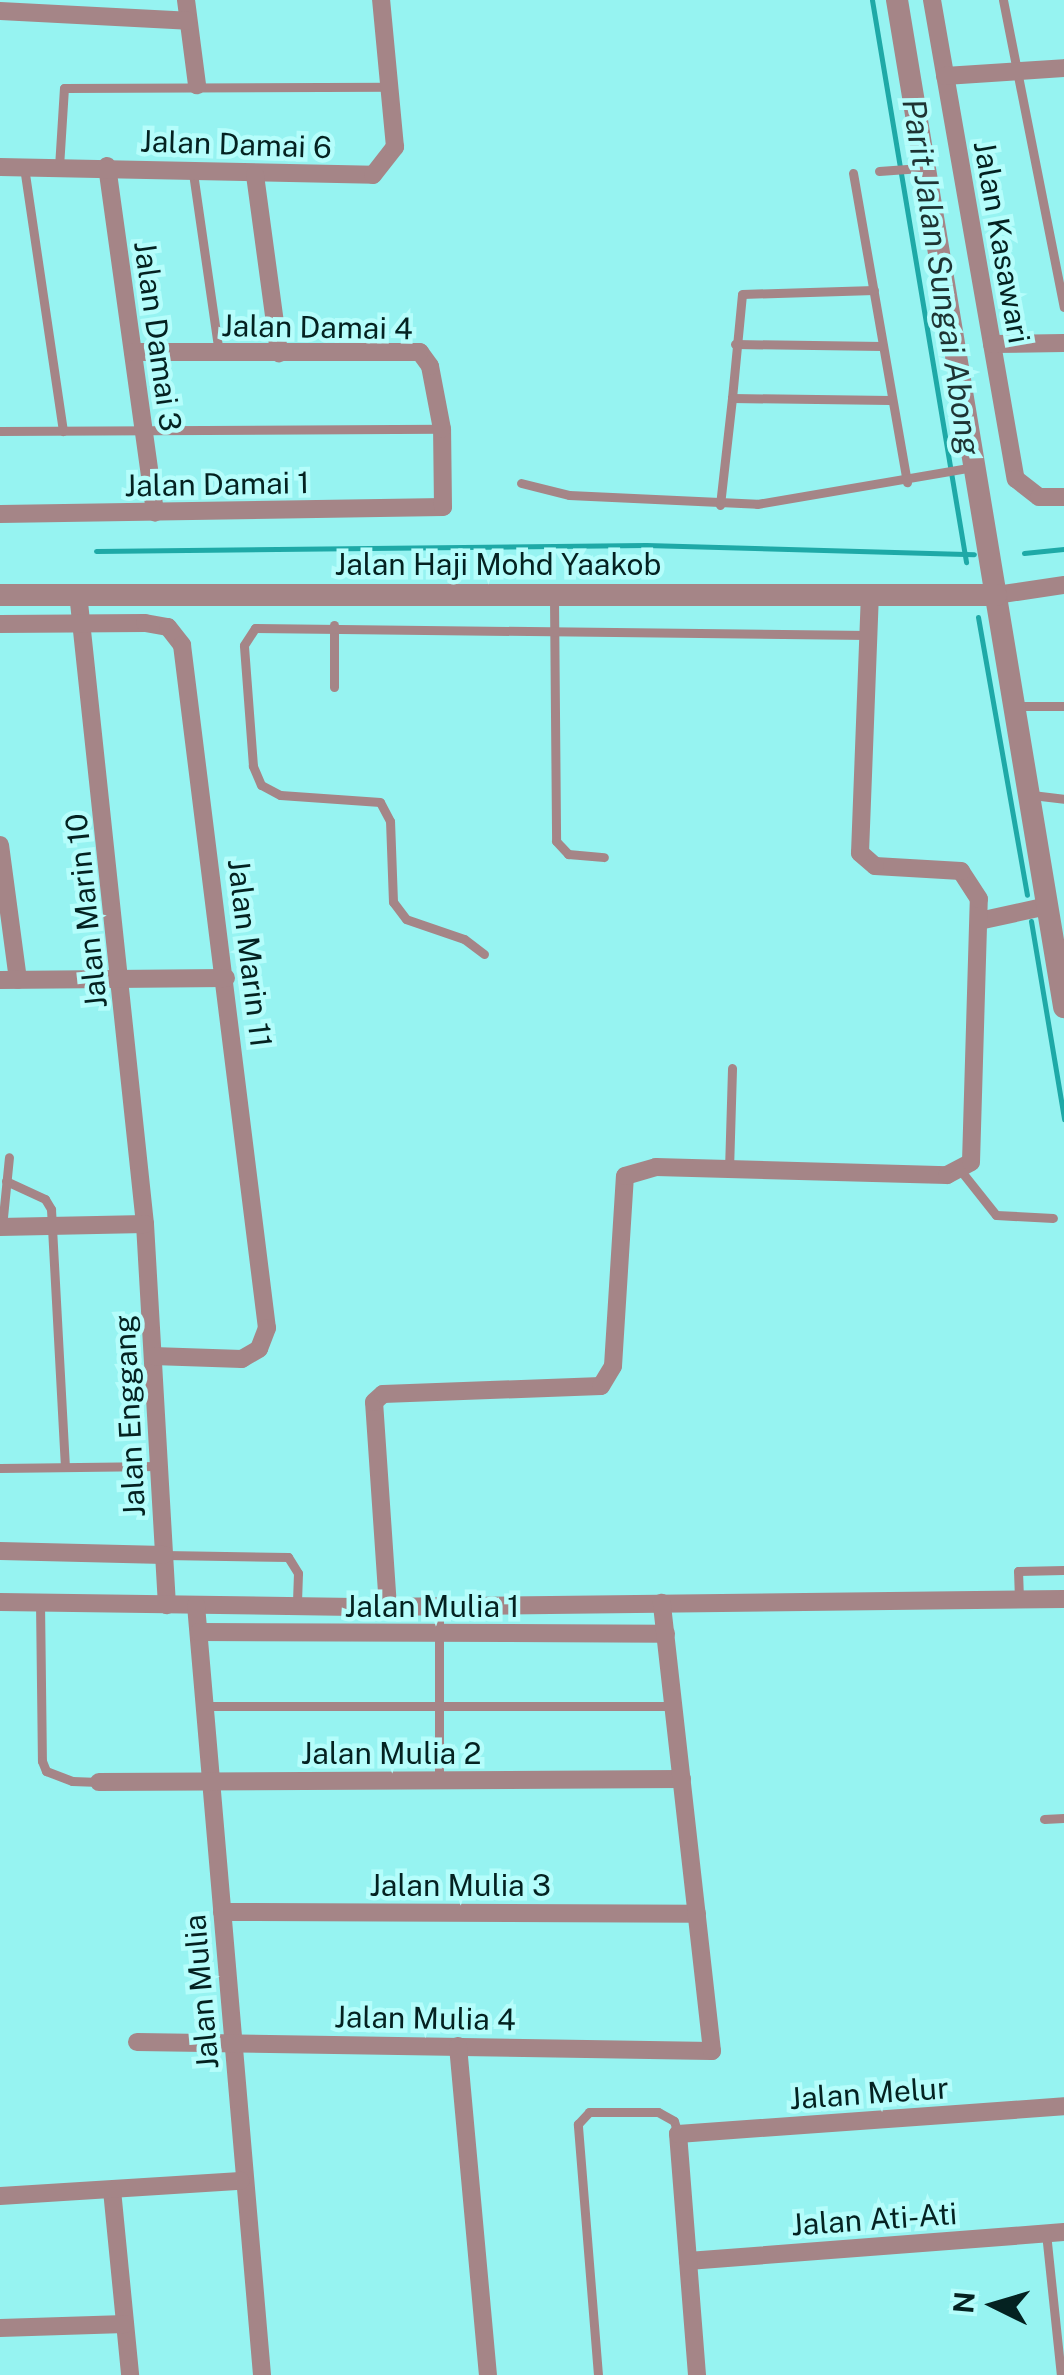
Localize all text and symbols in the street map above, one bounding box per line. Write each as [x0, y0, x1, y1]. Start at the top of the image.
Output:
water label: Parit Jalan Sungai Abong [894, 96, 988, 458]
street label: Jalan Damai 6 [140, 123, 332, 165]
street label: Jalan Kasawari [966, 138, 1038, 346]
street label: Jalan Damai 3 [127, 238, 189, 434]
street label: Jalan Damai 4 [221, 307, 413, 347]
street label: Jalan Damai 1 [124, 464, 310, 504]
street label: Jalan Haji Mohd Yaakob [335, 546, 661, 582]
street label: Jalan Marin 10 [58, 812, 114, 1010]
street label: Jalan Marin 11 [221, 857, 279, 1049]
street label: Jalan Enggang [106, 1314, 152, 1518]
street label: Jalan Mulia 1 [344, 1588, 520, 1624]
street label: Jalan Mulia 2 [301, 1735, 481, 1771]
street label: Jalan Mulia 3 [369, 1867, 551, 1903]
street label: Jalan Mulia [176, 1913, 226, 2071]
street label: Jalan Mulia 4 [334, 1998, 516, 2038]
street label: Jalan Melur [788, 2069, 950, 2117]
street label: Jalan Ati-Ati [790, 2195, 958, 2243]
north arrow [944, 2255, 1044, 2355]
text: N [946, 2290, 981, 2315]

